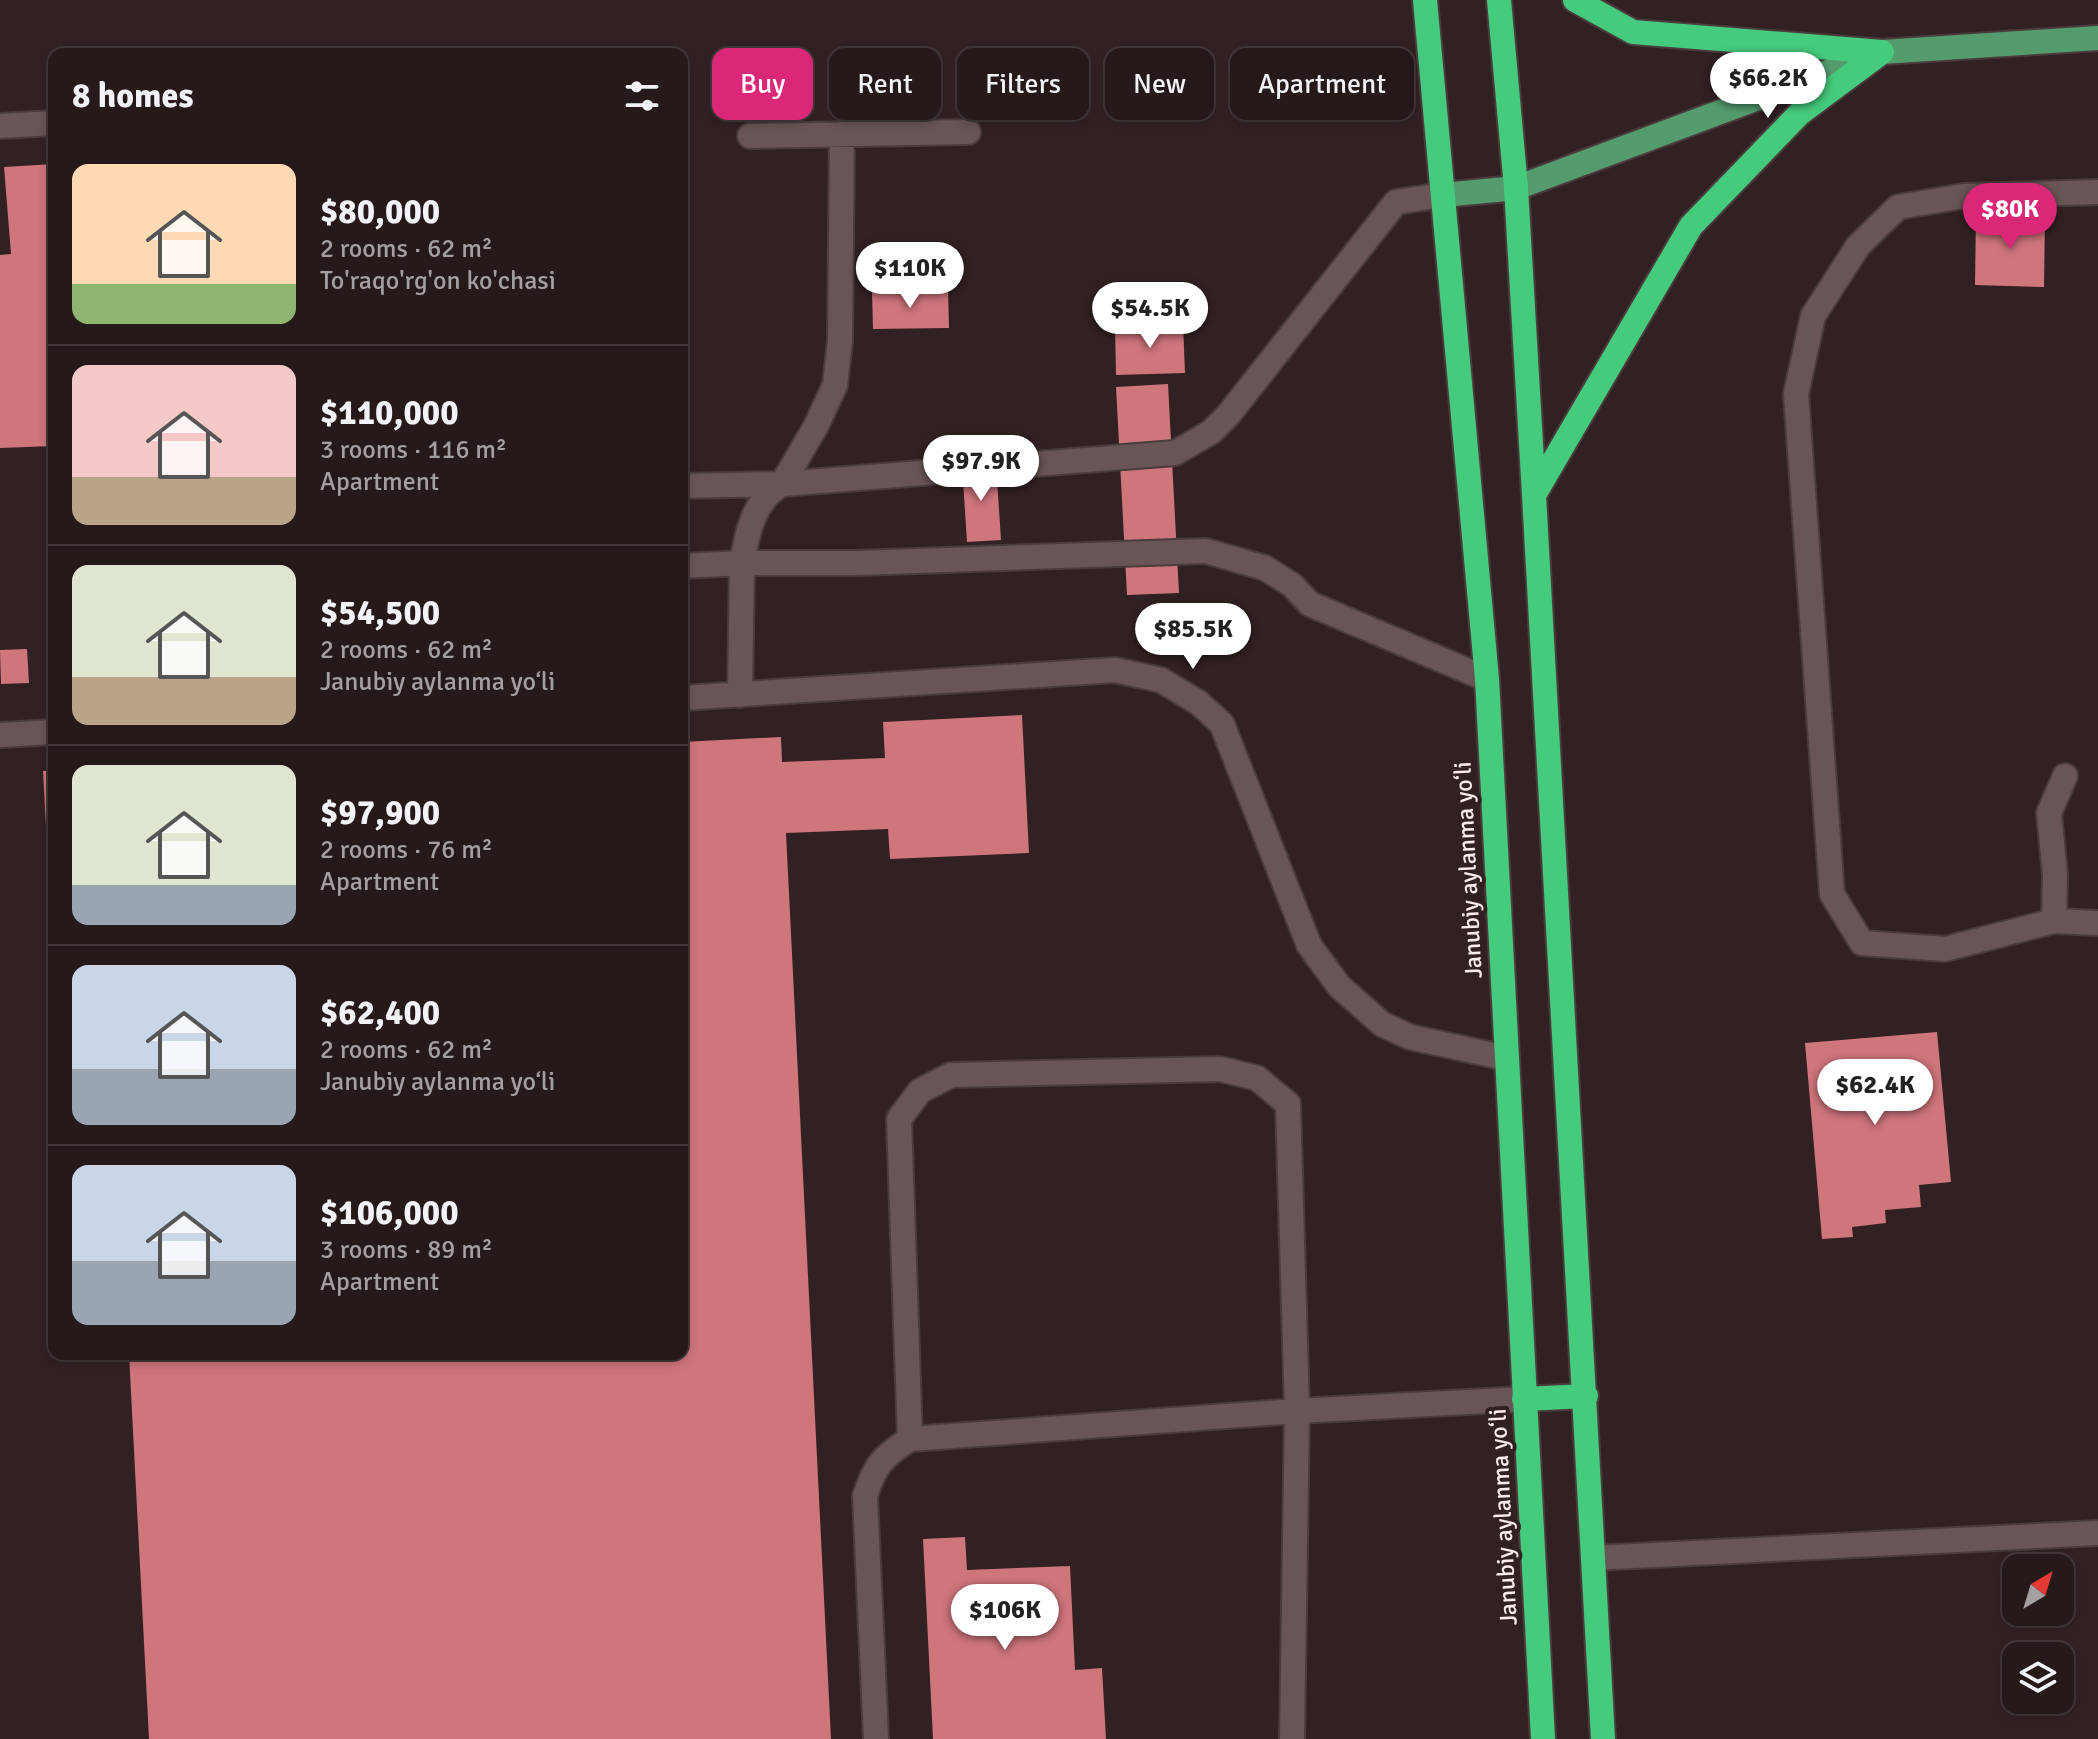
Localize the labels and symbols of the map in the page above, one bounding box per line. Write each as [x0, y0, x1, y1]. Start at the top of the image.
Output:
pin: $66.2K [1703, 52, 1833, 120]
pin: $80K [1963, 183, 2057, 251]
pin: $110K [854, 242, 966, 310]
pin: $54.5K [1085, 282, 1215, 350]
pin: $97.9K [916, 435, 1046, 503]
pin: $85.5K [1128, 603, 1258, 671]
street label: Janubiy aylanma yoʻli [1447, 761, 1489, 979]
pin: $62.4K [1810, 1059, 1940, 1127]
street label: Janubiy aylanma yoʻli [1482, 1408, 1524, 1626]
north arrow [2002, 1554, 2074, 1626]
pin: $106K [949, 1584, 1061, 1652]

